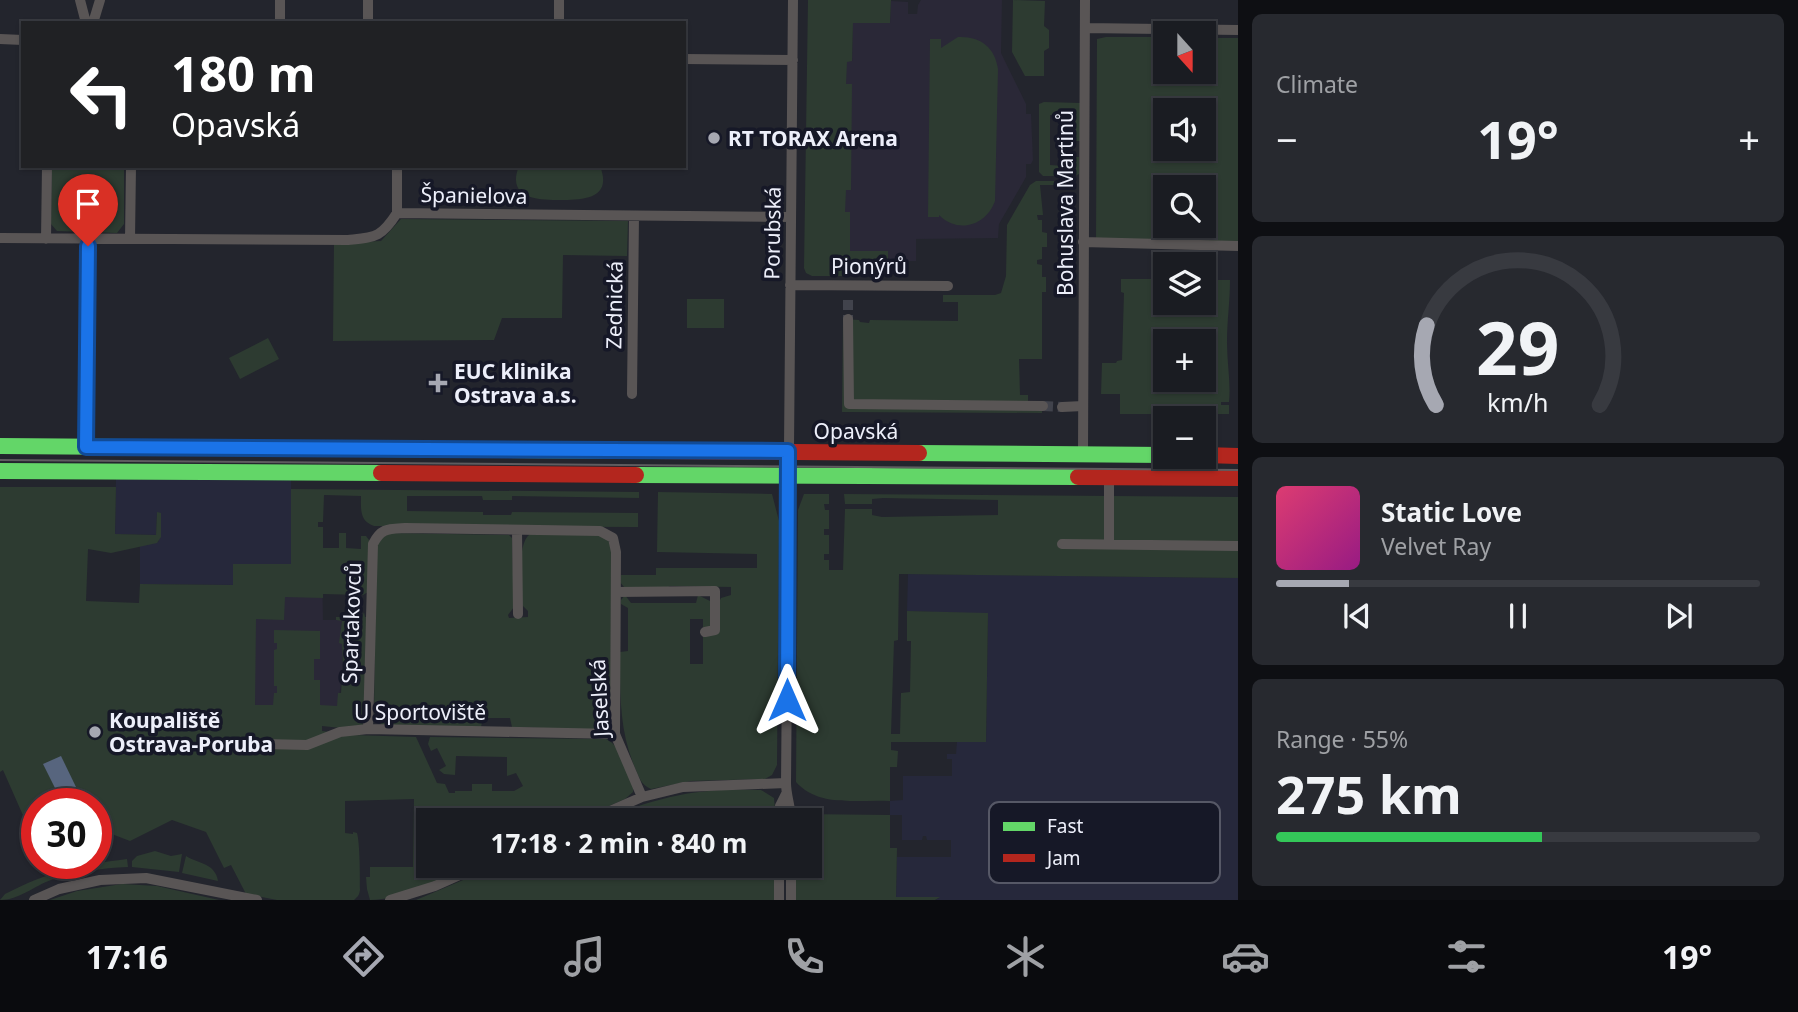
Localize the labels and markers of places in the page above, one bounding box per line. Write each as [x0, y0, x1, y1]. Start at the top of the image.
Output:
place label: RT TORAX Arena [728, 124, 898, 152]
marker: RT TORAX Arena [706, 130, 722, 146]
pin [58, 174, 118, 246]
place label: EUC klinika Ostrava a.s. [454, 357, 577, 409]
marker: EUC klinika Ostrava a.s. [428, 373, 448, 393]
place label: Koupaliště Ostrava-Poruba [109, 706, 273, 758]
marker: Koupaliště Ostrava-Poruba [87, 724, 103, 740]

